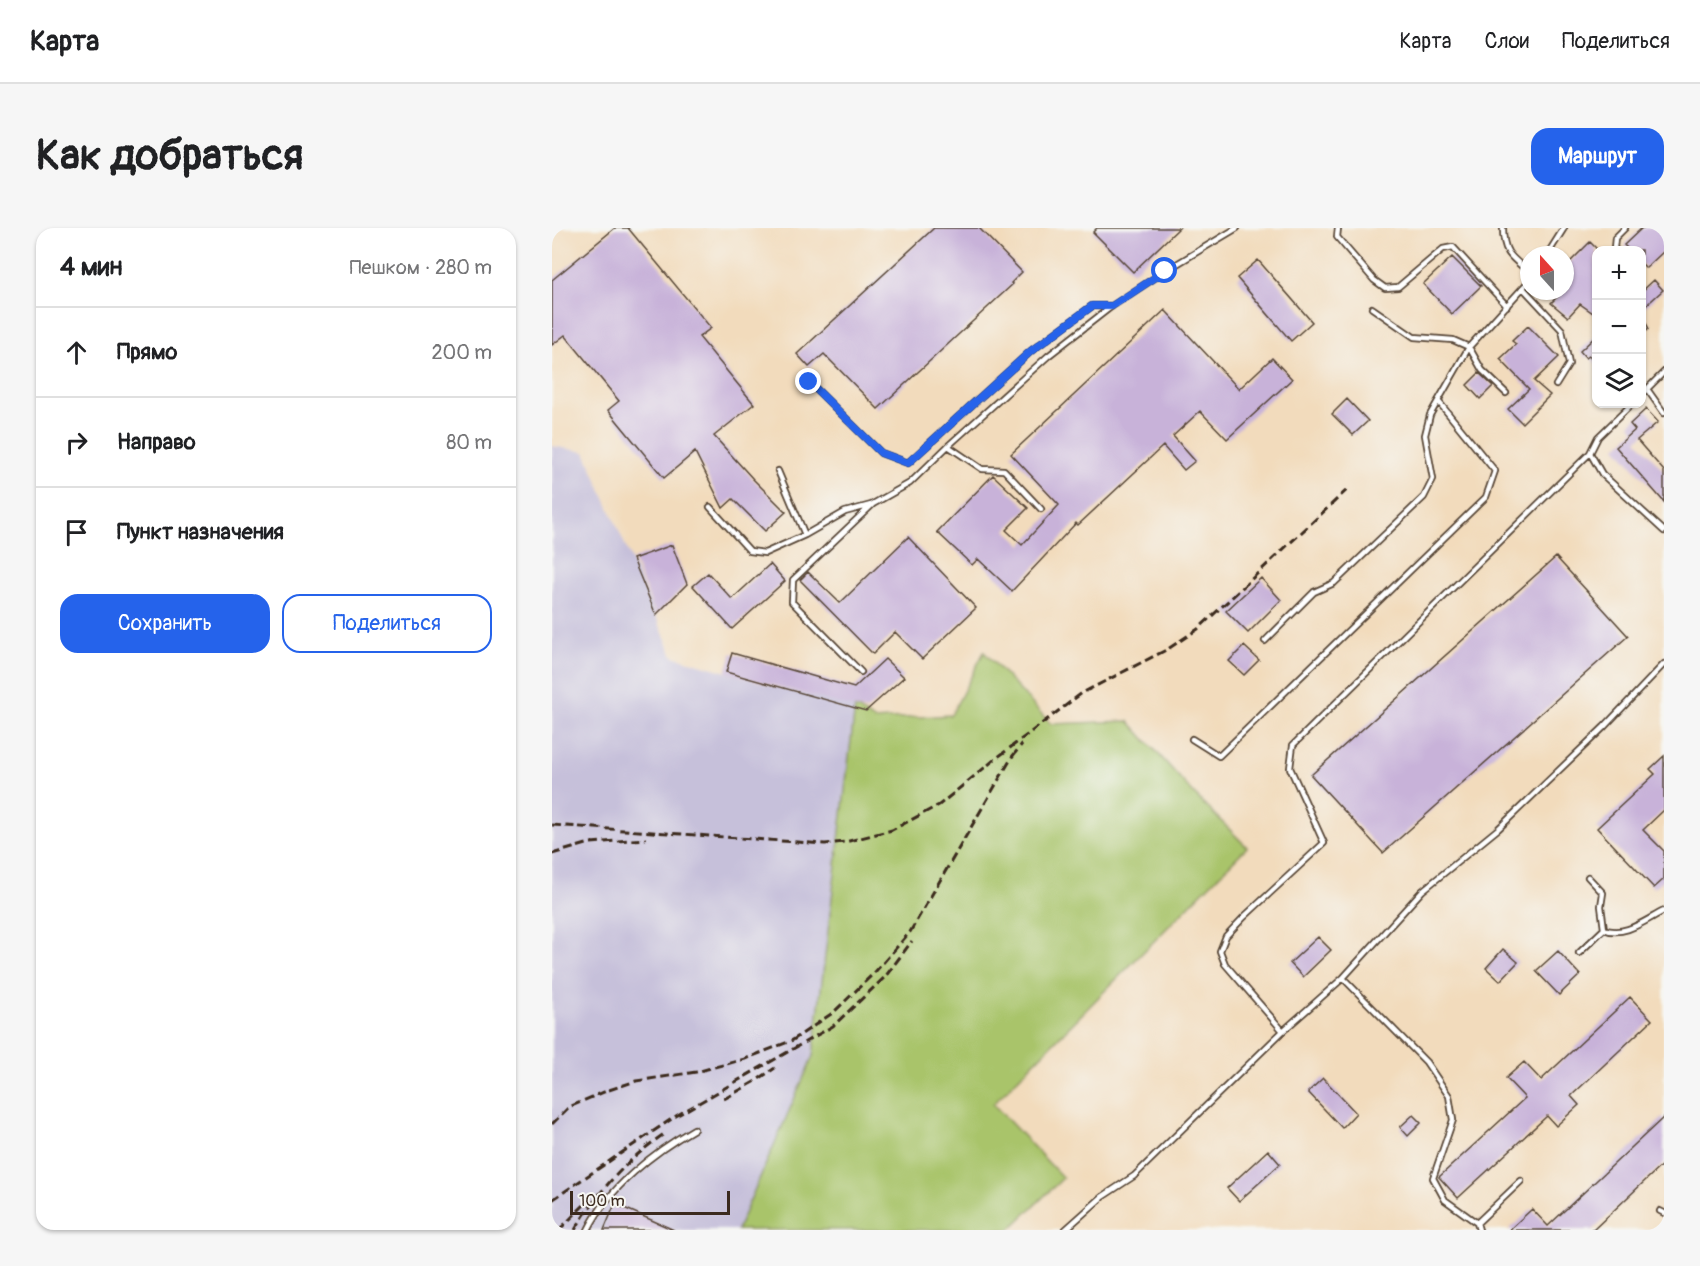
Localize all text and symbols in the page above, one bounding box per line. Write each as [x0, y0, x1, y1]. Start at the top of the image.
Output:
text: Карта [30, 24, 99, 59]
text: Карта [1399, 28, 1451, 55]
text: Слои [1484, 28, 1529, 55]
text: Поделиться [1562, 28, 1670, 55]
button: Маршрут [1531, 128, 1664, 185]
text: Как добраться [36, 130, 303, 182]
north arrow [1520, 246, 1574, 300]
map controls [1592, 246, 1646, 408]
button: + [1592, 246, 1646, 300]
text: 4 мин [60, 251, 122, 283]
text: Пешком · 280 m [350, 255, 492, 280]
route start [1151, 257, 1177, 283]
button: − [1592, 300, 1646, 354]
icon: ahead [60, 336, 93, 369]
text: Прямо [117, 338, 177, 366]
text: 200 m [431, 340, 492, 365]
button: layers [1592, 354, 1646, 408]
route end [795, 368, 821, 394]
icon: right [60, 426, 93, 459]
text: Направо [117, 428, 196, 456]
text: 80 m [446, 430, 492, 455]
icon: arrive [60, 516, 93, 549]
text: Пункт назначения [117, 518, 284, 546]
button: Сохранить [60, 594, 270, 653]
button: Поделиться [282, 594, 492, 653]
scale bar [570, 1188, 730, 1216]
text: 100 m [579, 1191, 625, 1211]

